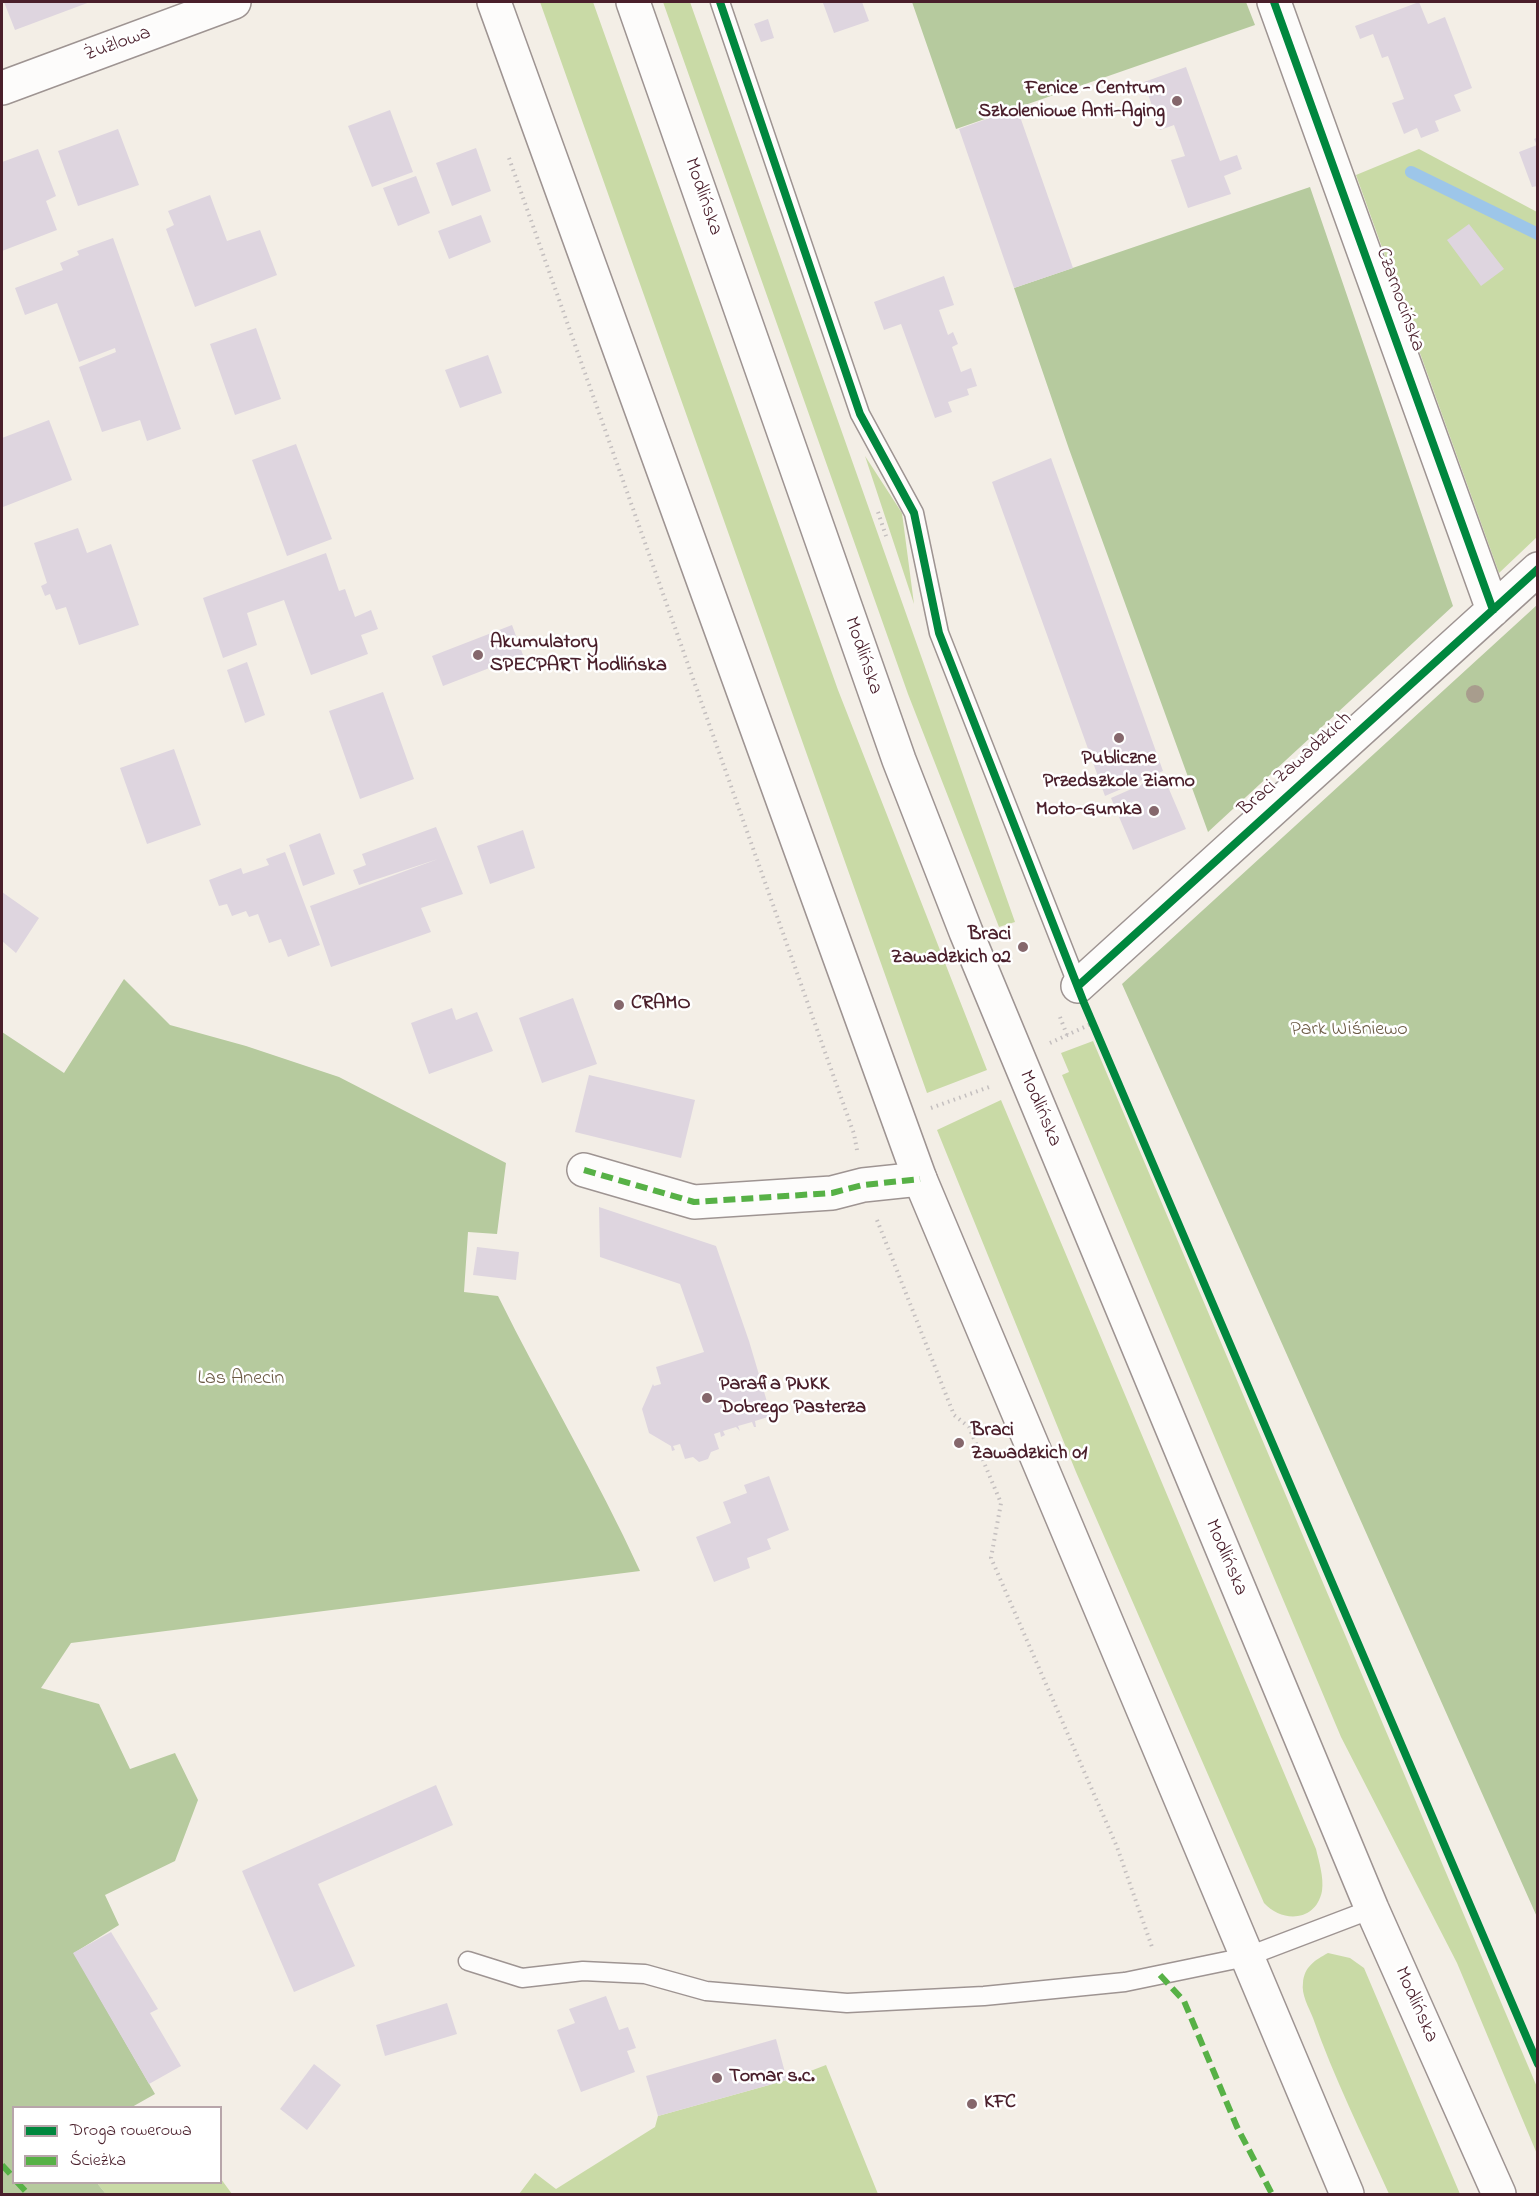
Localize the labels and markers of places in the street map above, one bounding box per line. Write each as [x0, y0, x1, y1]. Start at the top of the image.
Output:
place label: Fenice - Centrum Szkoleniowe Anti-Aging [978, 78, 1165, 125]
marker: Fenice - Centrum Szkoleniowe Anti-Aging [1170, 94, 1184, 108]
place label: Akumulatory SPECPART Modlińska [490, 632, 667, 679]
marker: Akumulatory SPECPART Modlińska [471, 648, 485, 662]
marker: Publiczne Przedszkole Ziarno [1112, 731, 1126, 745]
place label: Publiczne Przedszkole Ziarno [1043, 748, 1195, 795]
place label: Moto-Gumka [1036, 799, 1142, 823]
marker: Moto-Gumka [1147, 804, 1161, 818]
place label: Braci Zawadzkich 02 [891, 924, 1011, 971]
marker: Braci Zawadzkich 02 [1016, 940, 1030, 954]
place label: CRAMO [631, 993, 691, 1017]
marker: CRAMO [612, 998, 626, 1012]
place label: Parafia PNKK Dobrego Pasterza [719, 1374, 866, 1421]
marker: Parafia PNKK Dobrego Pasterza [700, 1391, 714, 1405]
place label: Braci Zawadzkich 01 [971, 1420, 1087, 1467]
marker: Braci Zawadzkich 01 [952, 1436, 966, 1450]
place label: Tomar s.c. [729, 2066, 815, 2090]
marker: Tomar s.c. [710, 2071, 724, 2085]
place label: KFC [984, 2092, 1016, 2116]
marker: KFC [965, 2097, 979, 2111]

